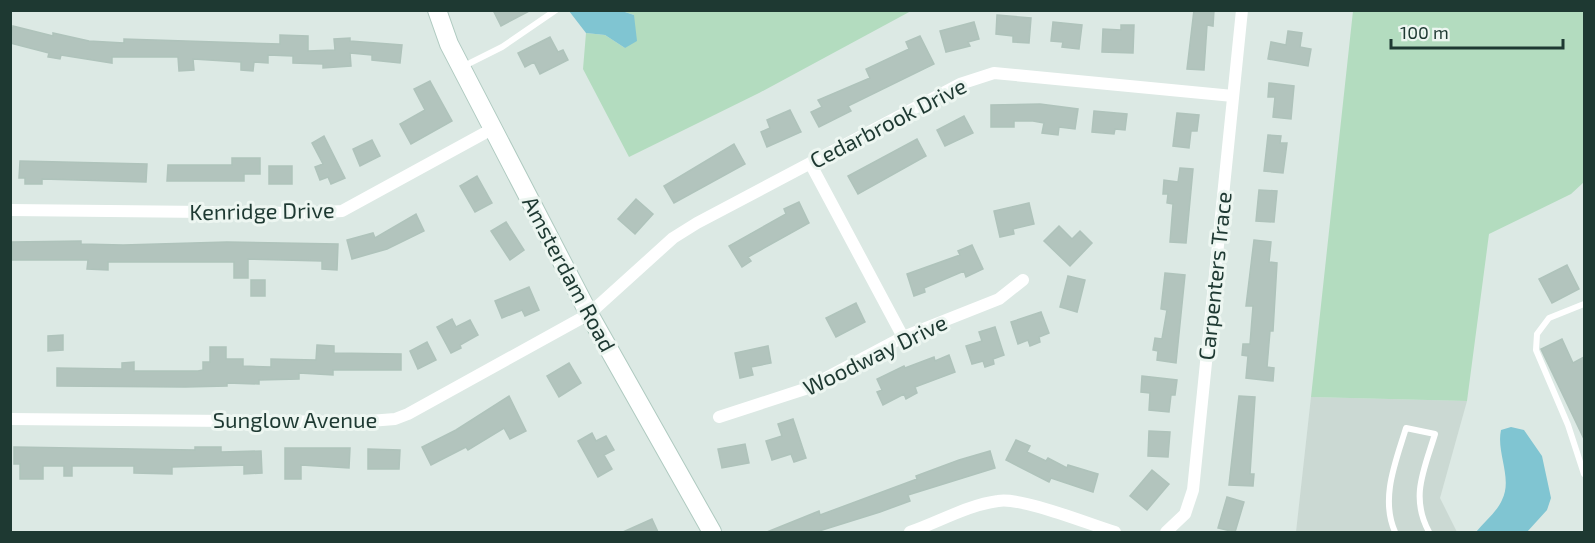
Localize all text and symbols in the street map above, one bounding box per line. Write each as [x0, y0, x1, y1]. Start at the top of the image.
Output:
scale bar [1391, 12, 1564, 50]
text: 100 m [1400, 21, 1449, 43]
street label: Cedarbrook Drive [805, 71, 970, 173]
street label: Carpenters Trace [1192, 190, 1236, 362]
street label: Amsterdam Road [518, 191, 622, 356]
street label: Kenridge Drive [189, 196, 335, 224]
street label: Woodway Drive [799, 308, 951, 400]
street label: Sunglow Avenue [213, 406, 377, 432]

